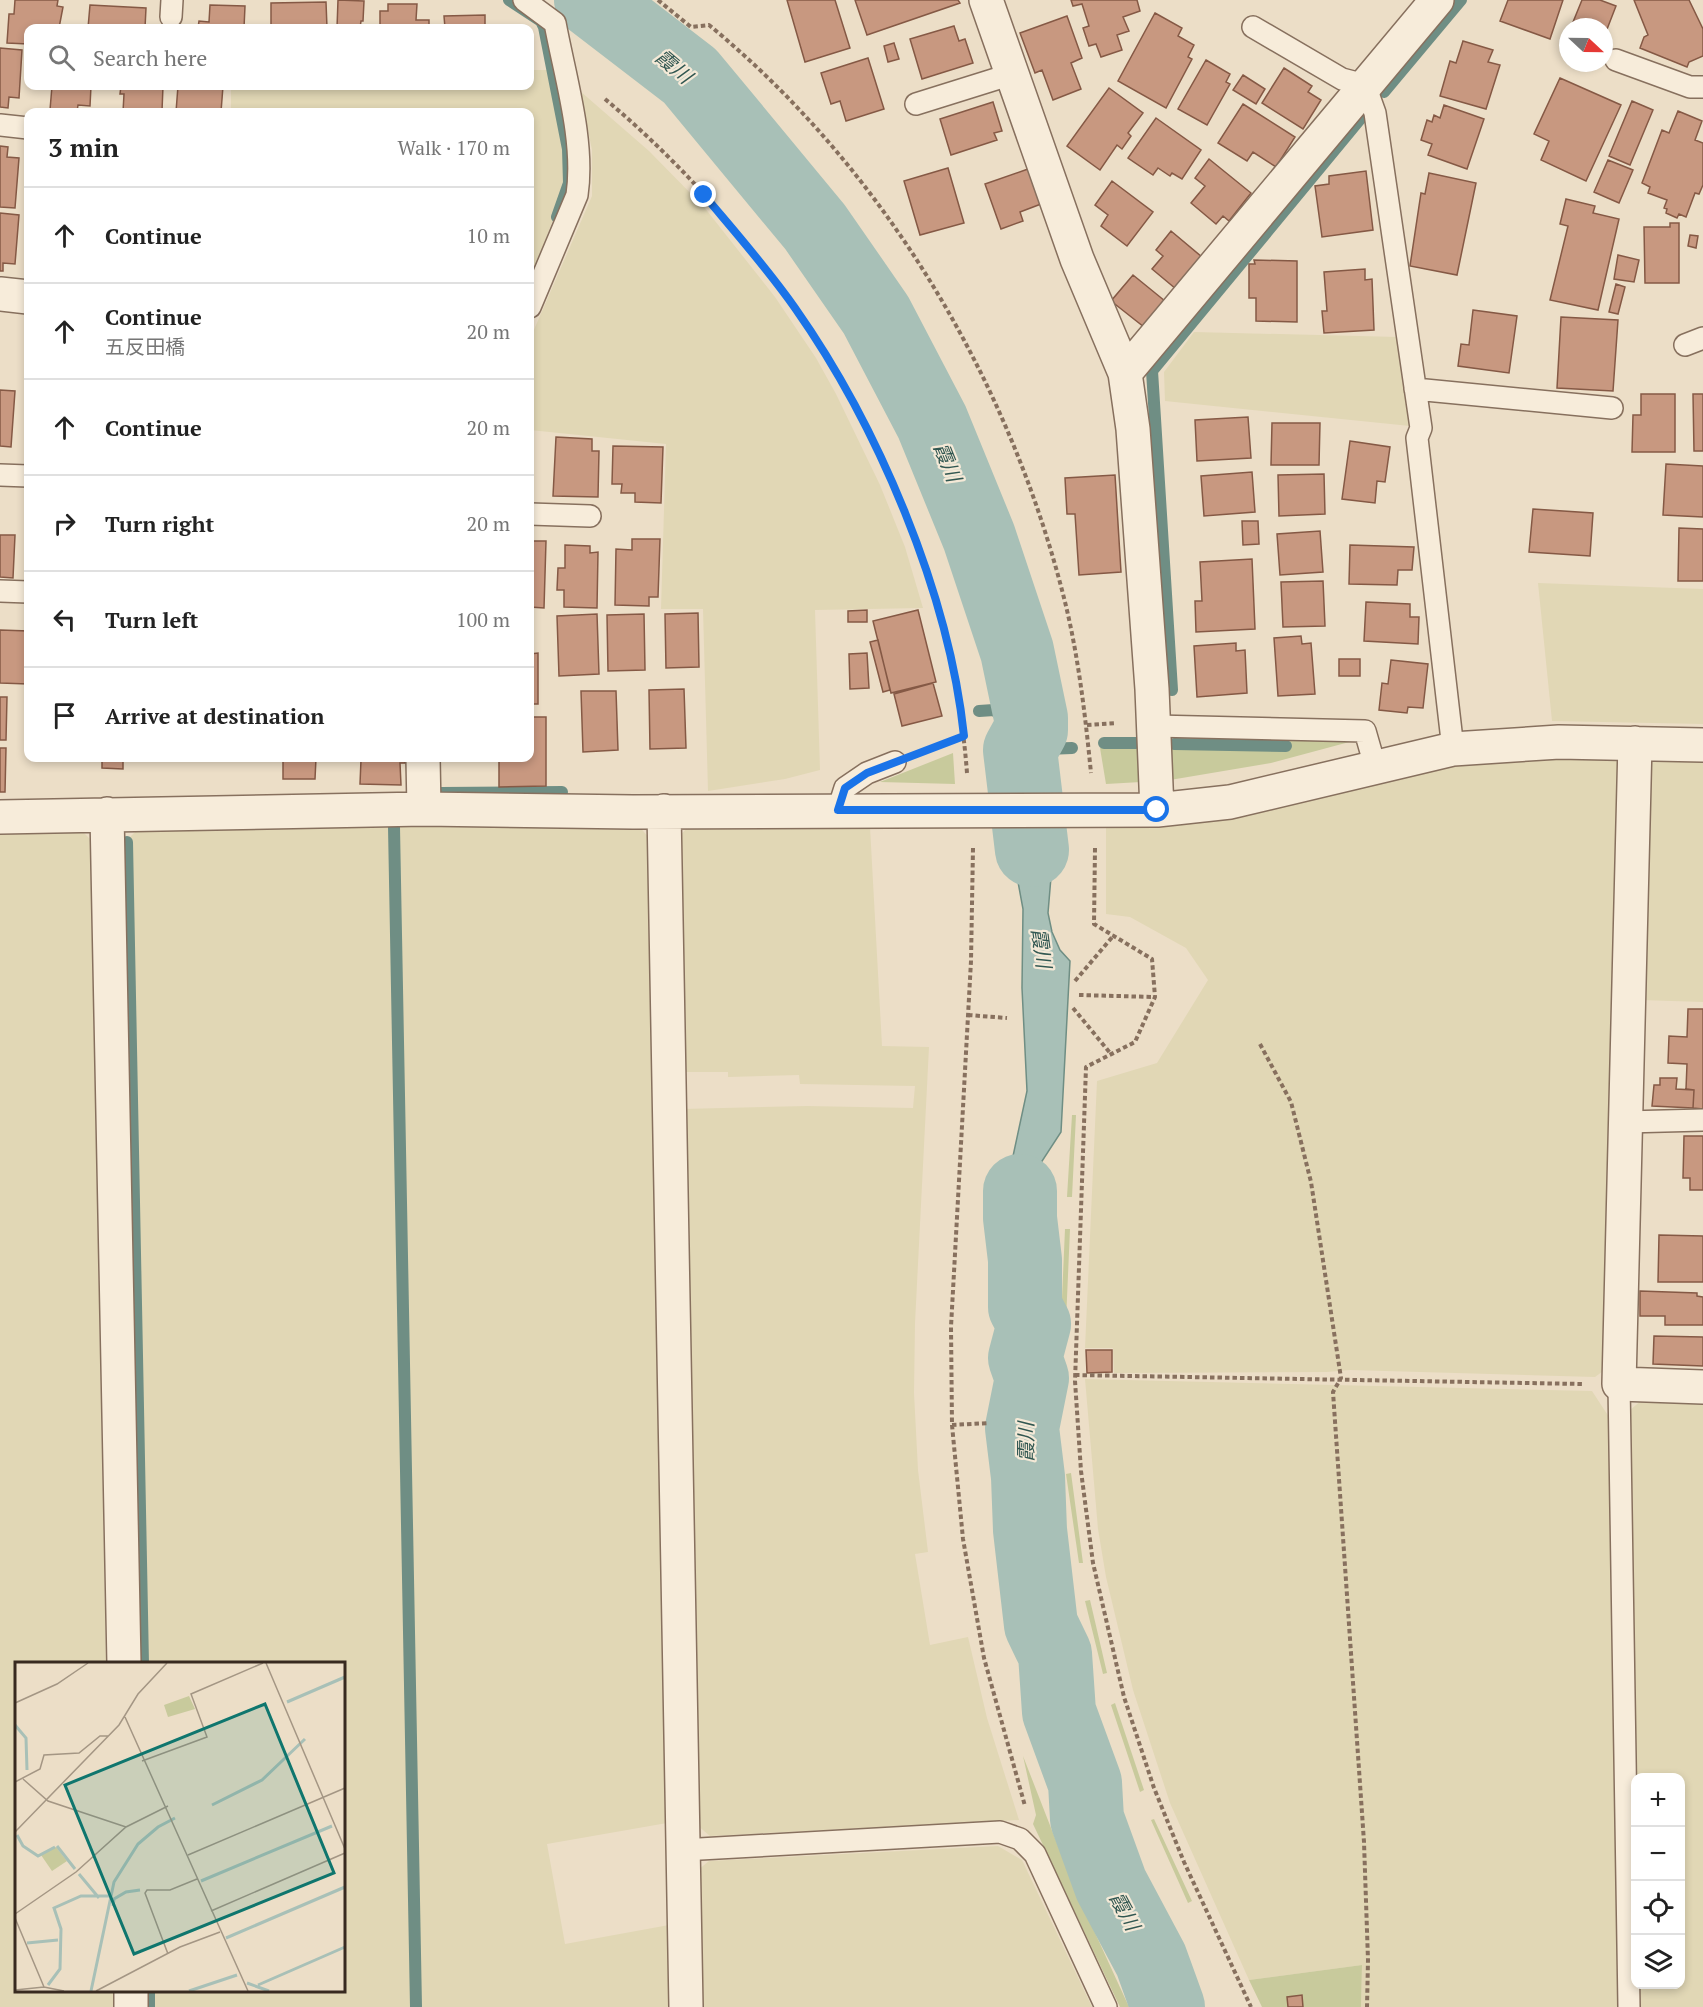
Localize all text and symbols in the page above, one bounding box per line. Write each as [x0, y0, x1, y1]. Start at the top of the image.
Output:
north arrow [1559, 18, 1613, 72]
search box [24, 24, 534, 90]
icon: search [45, 41, 78, 74]
text: Search here [93, 43, 207, 72]
water label: 霞川 [650, 43, 700, 90]
text: 3 min [48, 130, 119, 164]
text: Walk · 170 m [398, 134, 510, 161]
route end [690, 181, 716, 207]
icon: ahead [48, 219, 81, 252]
text: Continue [105, 221, 202, 250]
text: 10 m [467, 222, 510, 249]
text: Continue [105, 302, 202, 331]
icon: ahead [48, 315, 81, 348]
text: 20 m [467, 318, 510, 345]
text: 五反田橋 [105, 333, 185, 360]
icon: ahead [48, 411, 81, 444]
text: Continue [105, 413, 202, 442]
text: 20 m [467, 414, 510, 441]
water label: 霞川 [928, 438, 969, 487]
icon: right [48, 507, 81, 540]
text: Turn right [105, 509, 214, 538]
text: 20 m [467, 510, 510, 537]
icon: left [48, 603, 81, 636]
text: Turn left [105, 605, 198, 634]
text: 100 m [456, 606, 510, 633]
icon: arrive [48, 699, 81, 732]
text: Arrive at destination [105, 701, 324, 730]
route start [1143, 796, 1169, 822]
water label: 霞川 [1026, 926, 1058, 972]
water label: 霞川 [1012, 1420, 1039, 1462]
inset map [15, 1662, 345, 1992]
map controls [1631, 1773, 1685, 1989]
button: + [1631, 1773, 1685, 1827]
button: − [1631, 1827, 1685, 1881]
button: locate [1631, 1881, 1685, 1935]
water label: 霞川 [1104, 1887, 1147, 1937]
button: layers [1631, 1935, 1685, 1989]

